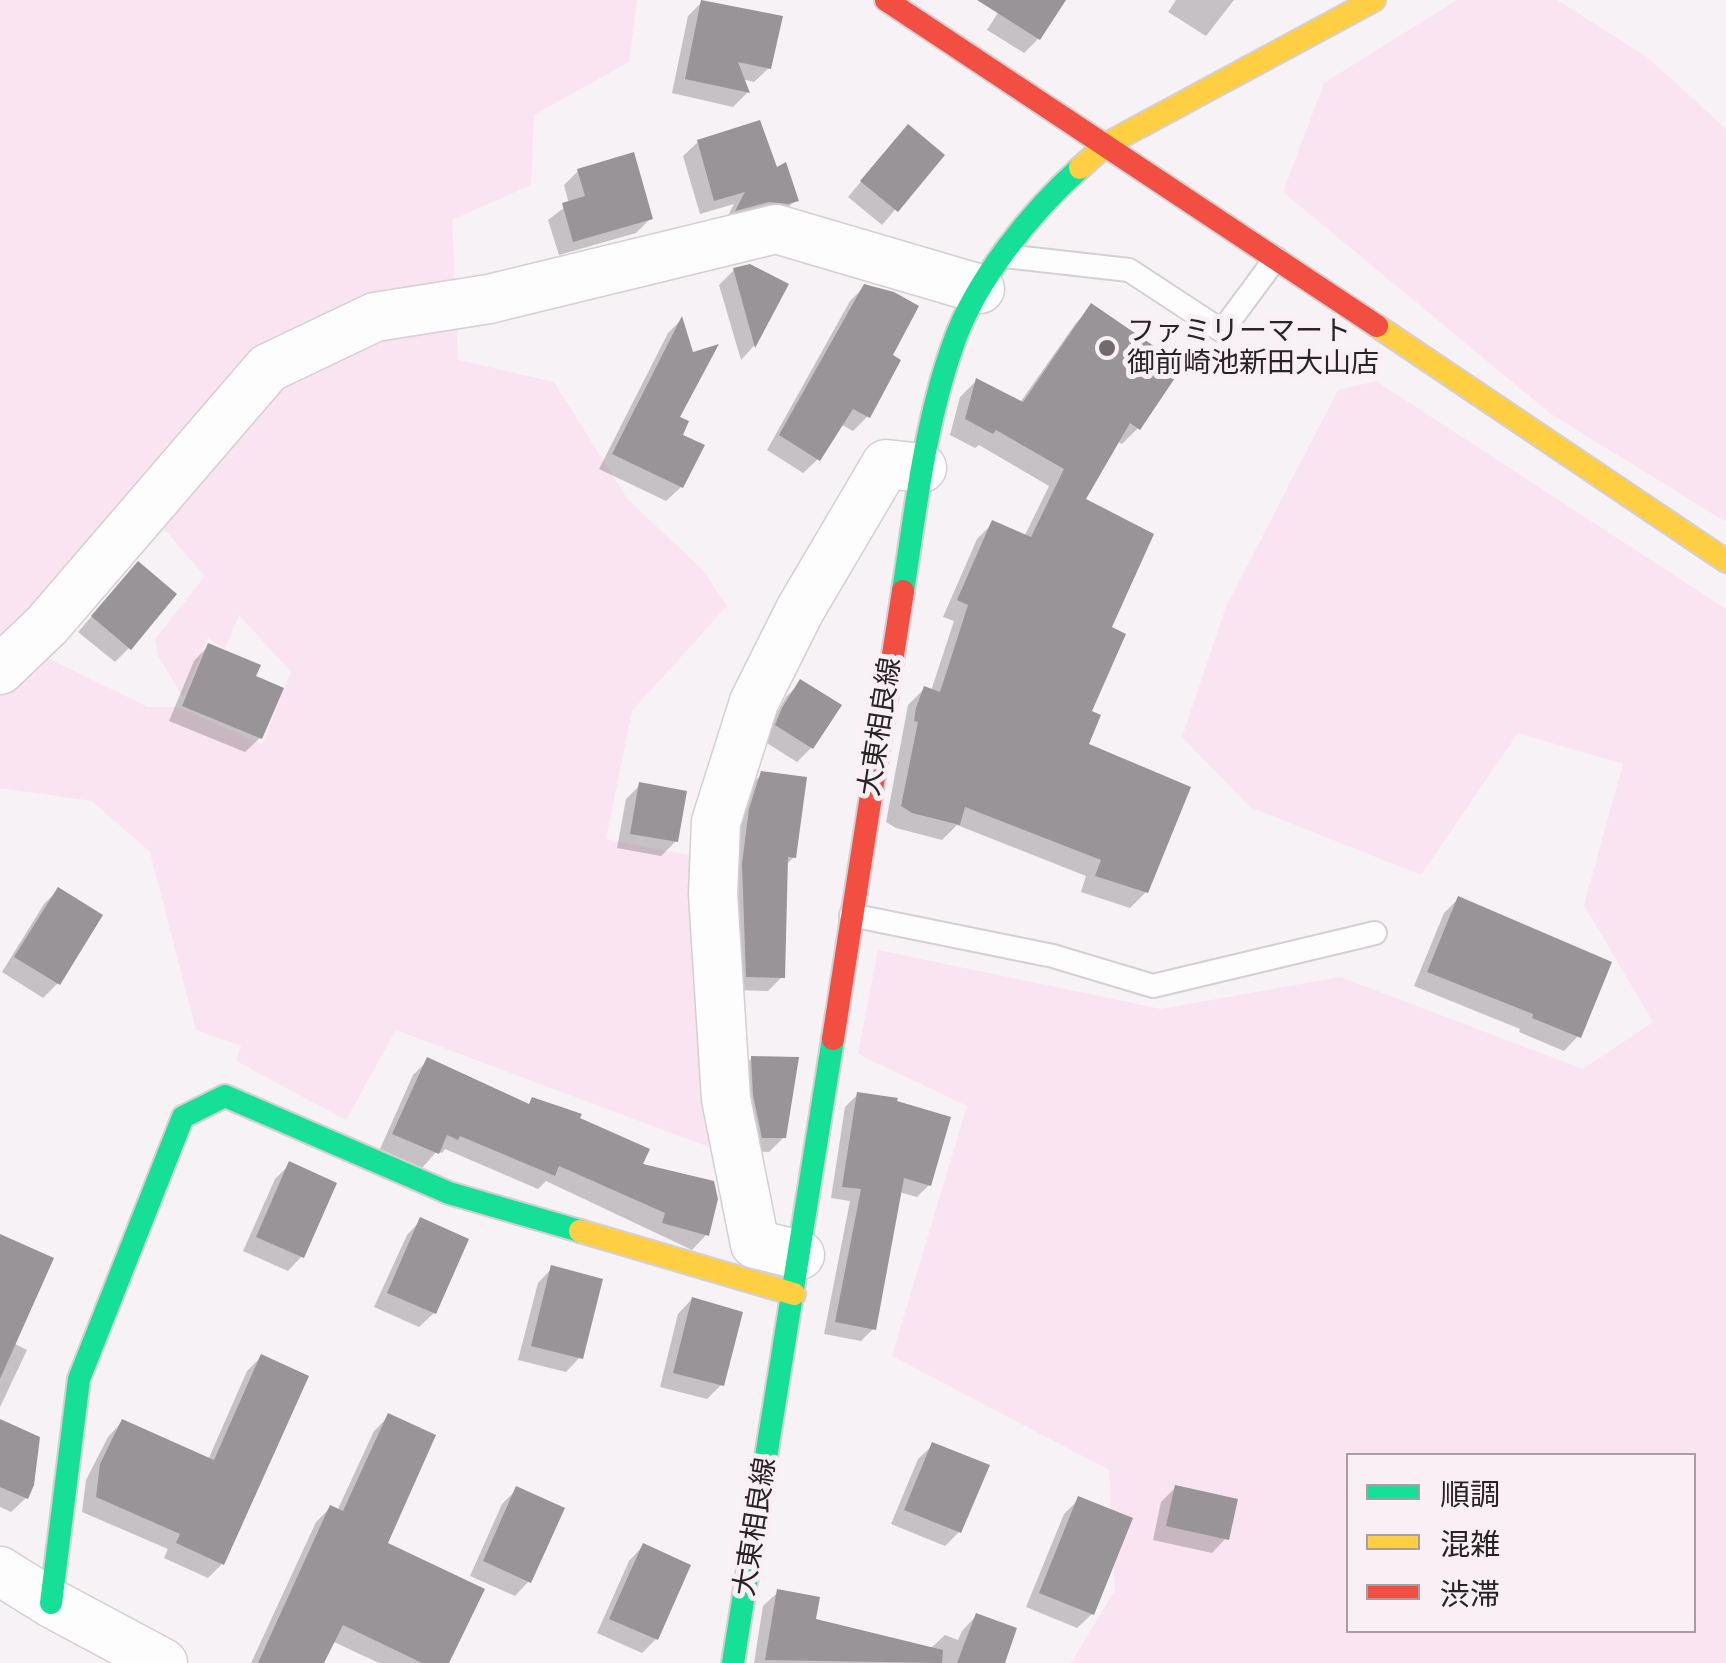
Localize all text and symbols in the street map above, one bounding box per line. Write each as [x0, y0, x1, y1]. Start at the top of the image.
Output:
place label: ファミリーマート 御前崎池新田大山店 [1127, 315, 1379, 381]
marker: ファミリーマート 御前崎池新田大山店 [1096, 337, 1118, 359]
street label: 大東相良線 [853, 655, 909, 799]
legend [1346, 1453, 1696, 1633]
street label: 大東相良線 [728, 1455, 784, 1599]
text: 順調 [1440, 1477, 1500, 1513]
text: 混雑 [1440, 1527, 1500, 1563]
text: 渋滞 [1440, 1577, 1500, 1613]

